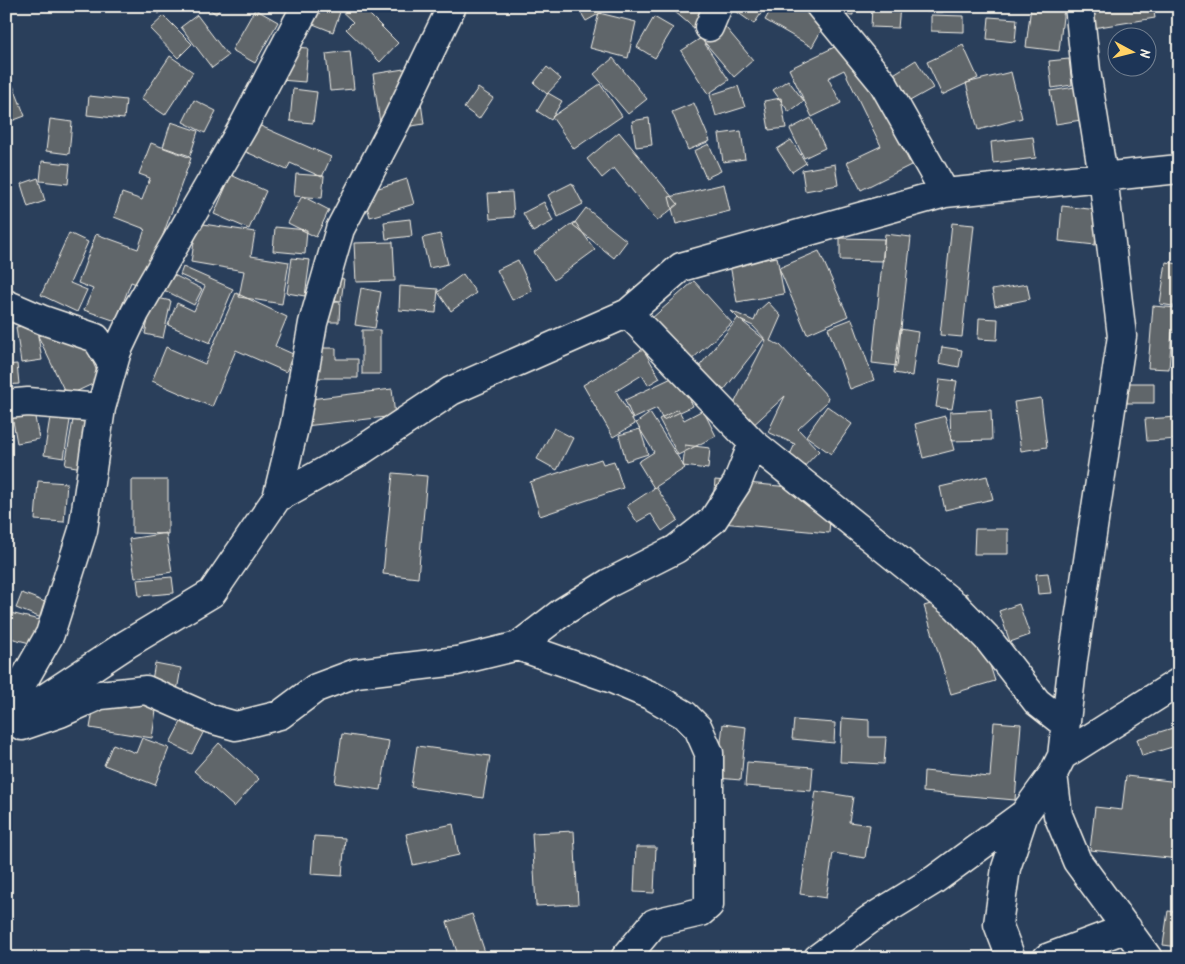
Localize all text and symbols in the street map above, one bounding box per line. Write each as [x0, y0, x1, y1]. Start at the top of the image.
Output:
north arrow [1108, 28, 1158, 78]
text: N [1132, 48, 1155, 59]

